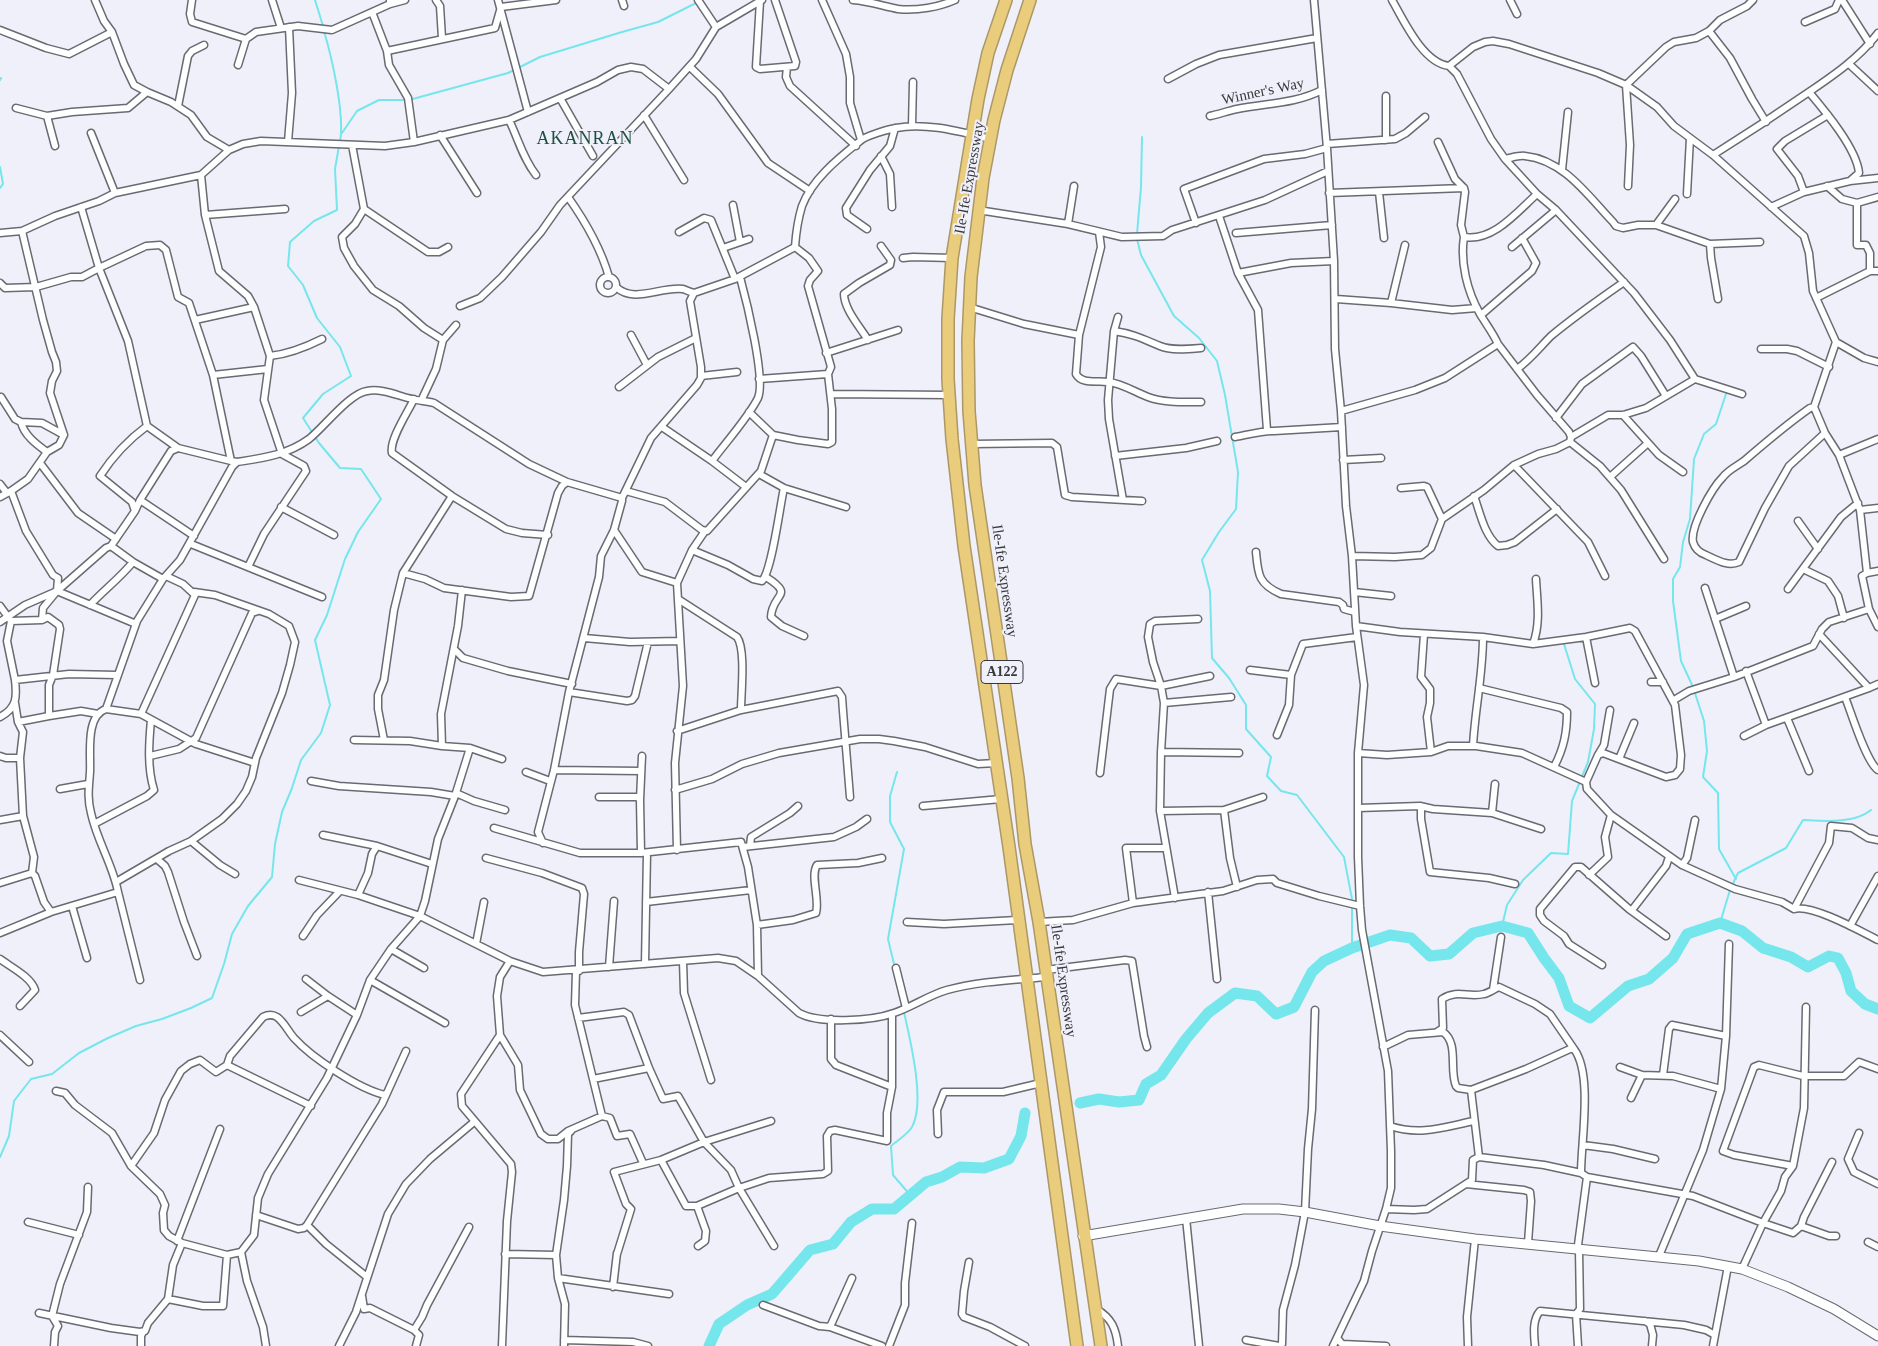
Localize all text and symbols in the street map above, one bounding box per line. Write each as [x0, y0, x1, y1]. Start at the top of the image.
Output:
street label: Winner's Way [1220, 74, 1306, 110]
street label: Ile-Ife Expressway [951, 120, 989, 236]
district label: AKANRAN [536, 128, 634, 150]
street label: Ile-Ife Expressway [987, 523, 1021, 639]
road number: A122 [981, 660, 1023, 684]
street label: Ile-Ife Expressway [1046, 923, 1080, 1039]

